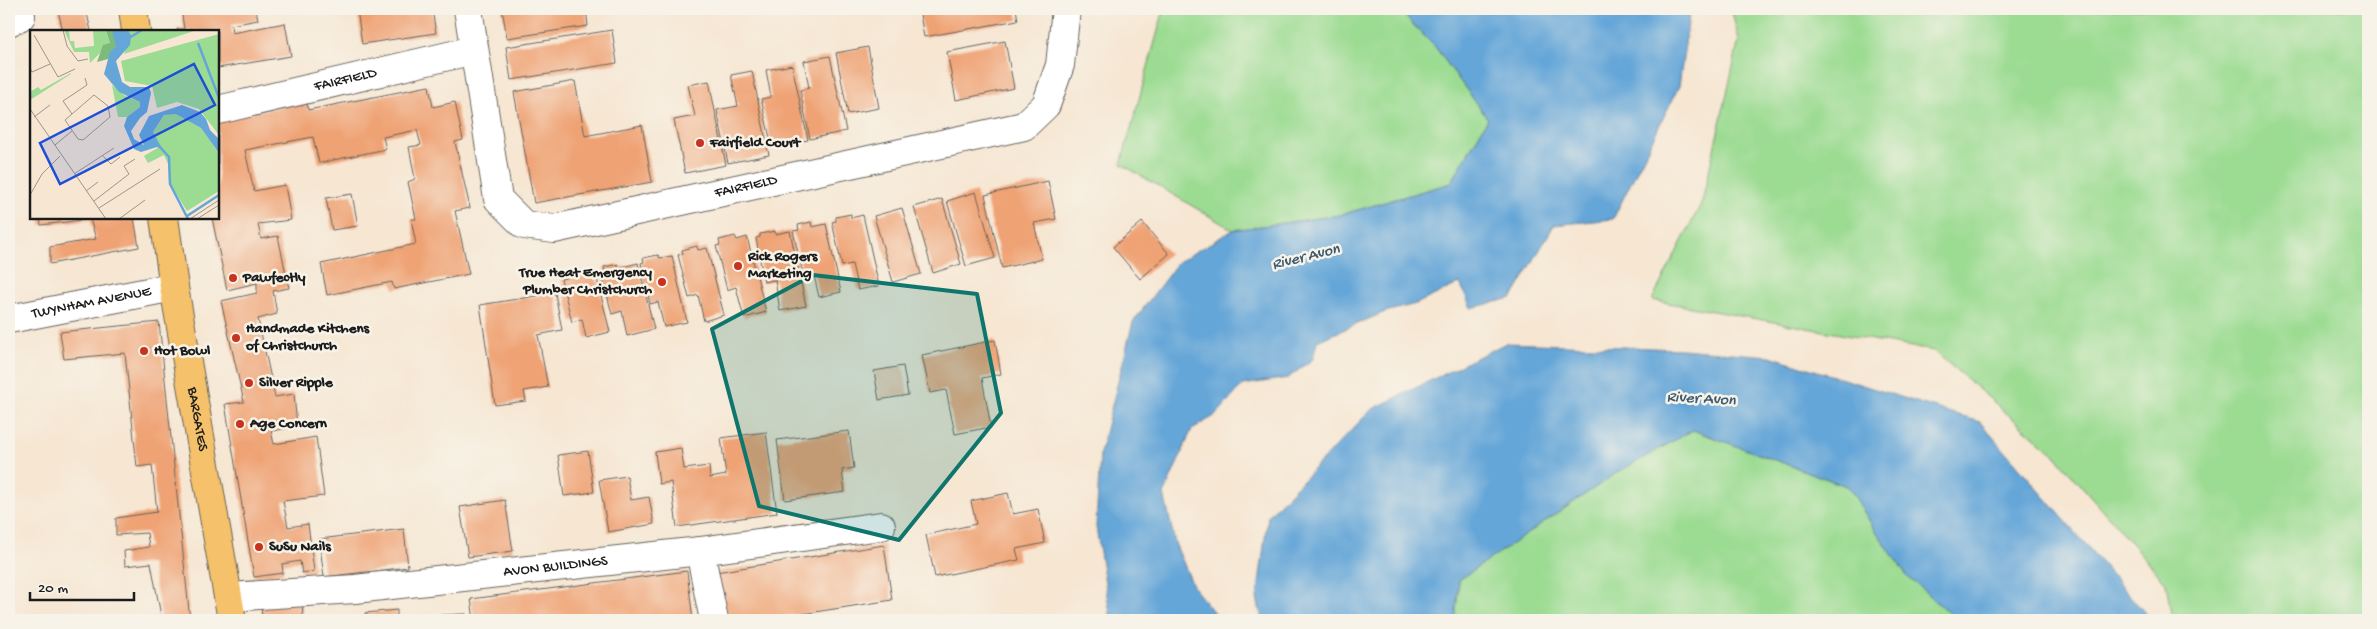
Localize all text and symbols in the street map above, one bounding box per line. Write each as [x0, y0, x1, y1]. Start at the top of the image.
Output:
inset map [30, 30, 219, 219]
street label: FAIRFIELD [311, 64, 379, 96]
place label: Fairfield Court [709, 134, 802, 152]
marker: Fairfield Court [694, 137, 706, 149]
street label: FAIRFIELD [712, 171, 779, 203]
water label: River Avon [1270, 240, 1342, 276]
place label: Rick Rogers Marketing [747, 248, 819, 283]
marker: Rick Rogers Marketing [732, 260, 744, 272]
place label: True Heat Emergency Plumber Christchurch [518, 264, 653, 299]
place label: Pawfectly [242, 269, 306, 287]
marker: Pawfectly [227, 272, 239, 284]
marker: True Heat Emergency Plumber Christchurch [656, 276, 668, 288]
street label: TWYNHAM AVENUE [29, 283, 153, 324]
place label: Handmade Kitchens of Christchurch [245, 320, 371, 355]
marker: Handmade Kitchens of Christchurch [230, 332, 242, 344]
place label: Hot Bowl [154, 342, 211, 360]
marker: Hot Bowl [138, 345, 150, 357]
place label: Silver Ripple [259, 374, 334, 392]
marker: Silver Ripple [243, 377, 255, 389]
street label: BARGATES [182, 385, 211, 453]
water label: River Avon [1666, 389, 1736, 411]
place label: Age Concern [249, 415, 328, 433]
marker: Age Concern [234, 418, 246, 430]
place label: SuSu Nails [269, 538, 332, 556]
marker: SuSu Nails [253, 541, 265, 553]
street label: AVON BUILDINGS [503, 552, 609, 582]
scale bar [30, 569, 134, 601]
text: 20 m [38, 580, 68, 598]

